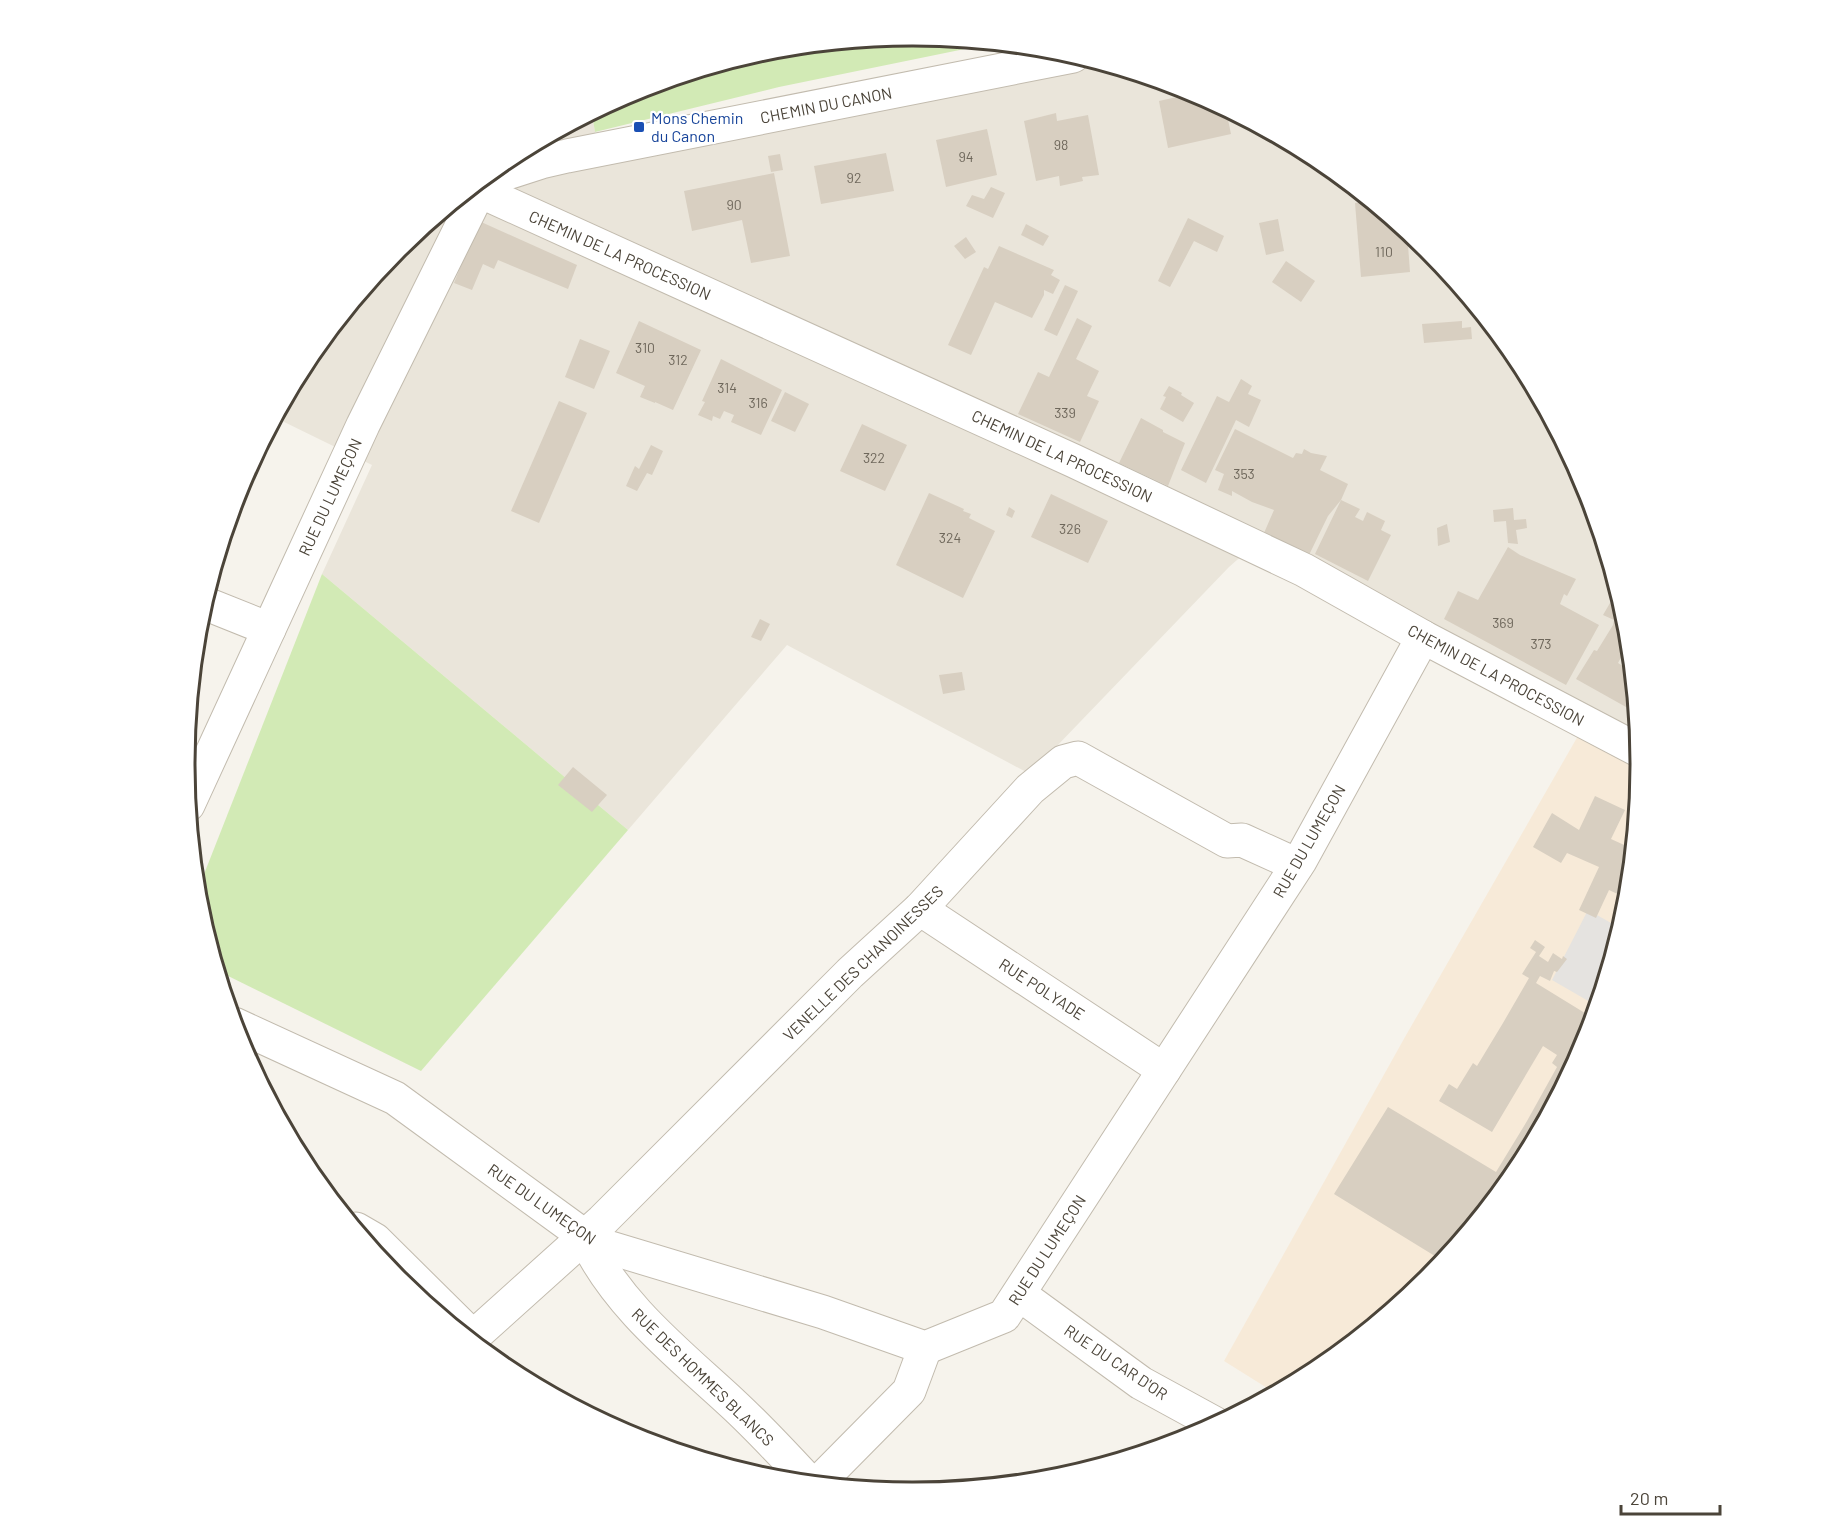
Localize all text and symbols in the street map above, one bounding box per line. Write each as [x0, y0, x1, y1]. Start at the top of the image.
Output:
street label: CHEMIN DU CANON [758, 82, 893, 127]
place label: Mons Chemin du Canon [651, 108, 743, 145]
marker: Mons Chemin du Canon [632, 120, 646, 134]
house number: 98 [1054, 136, 1068, 153]
house number: 94 [958, 148, 974, 165]
house number: 92 [847, 169, 861, 186]
house number: 90 [726, 196, 742, 213]
street label: CHEMIN DE LA PROCESSION [526, 206, 714, 303]
house number: 110 [1375, 243, 1393, 260]
house number: 310 [635, 339, 655, 356]
house number: 312 [668, 351, 688, 368]
house number: 314 [717, 379, 737, 396]
house number: 316 [748, 394, 768, 411]
house number: 339 [1054, 404, 1076, 421]
street label: CHEMIN DE LA PROCESSION [969, 405, 1156, 506]
street label: RUE DU LUMEÇON [294, 435, 365, 559]
house number: 322 [863, 449, 885, 466]
house number: 353 [1233, 465, 1255, 482]
house number: 326 [1059, 520, 1081, 537]
house number: 324 [939, 529, 961, 546]
house number: 369 [1492, 614, 1514, 631]
street label: CHEMIN DE LA PROCESSION [1405, 620, 1588, 729]
house number: 373 [1530, 635, 1552, 652]
street label: RUE DU LUMEÇON [1268, 781, 1349, 901]
street label: VENELLE DES CHANOINESSES [779, 881, 947, 1044]
street label: RUE POLYADE [996, 954, 1089, 1023]
street label: RUE DU LUMEÇON [485, 1159, 600, 1248]
street label: RUE DU LUMEÇON [1004, 1191, 1089, 1308]
street label: RUE DES HOMMES BLANCS [628, 1304, 778, 1449]
street label: RUE DU CAR D'OR [1061, 1320, 1172, 1403]
scale bar [1621, 1478, 1720, 1516]
text: 20 m [1630, 1487, 1668, 1509]

